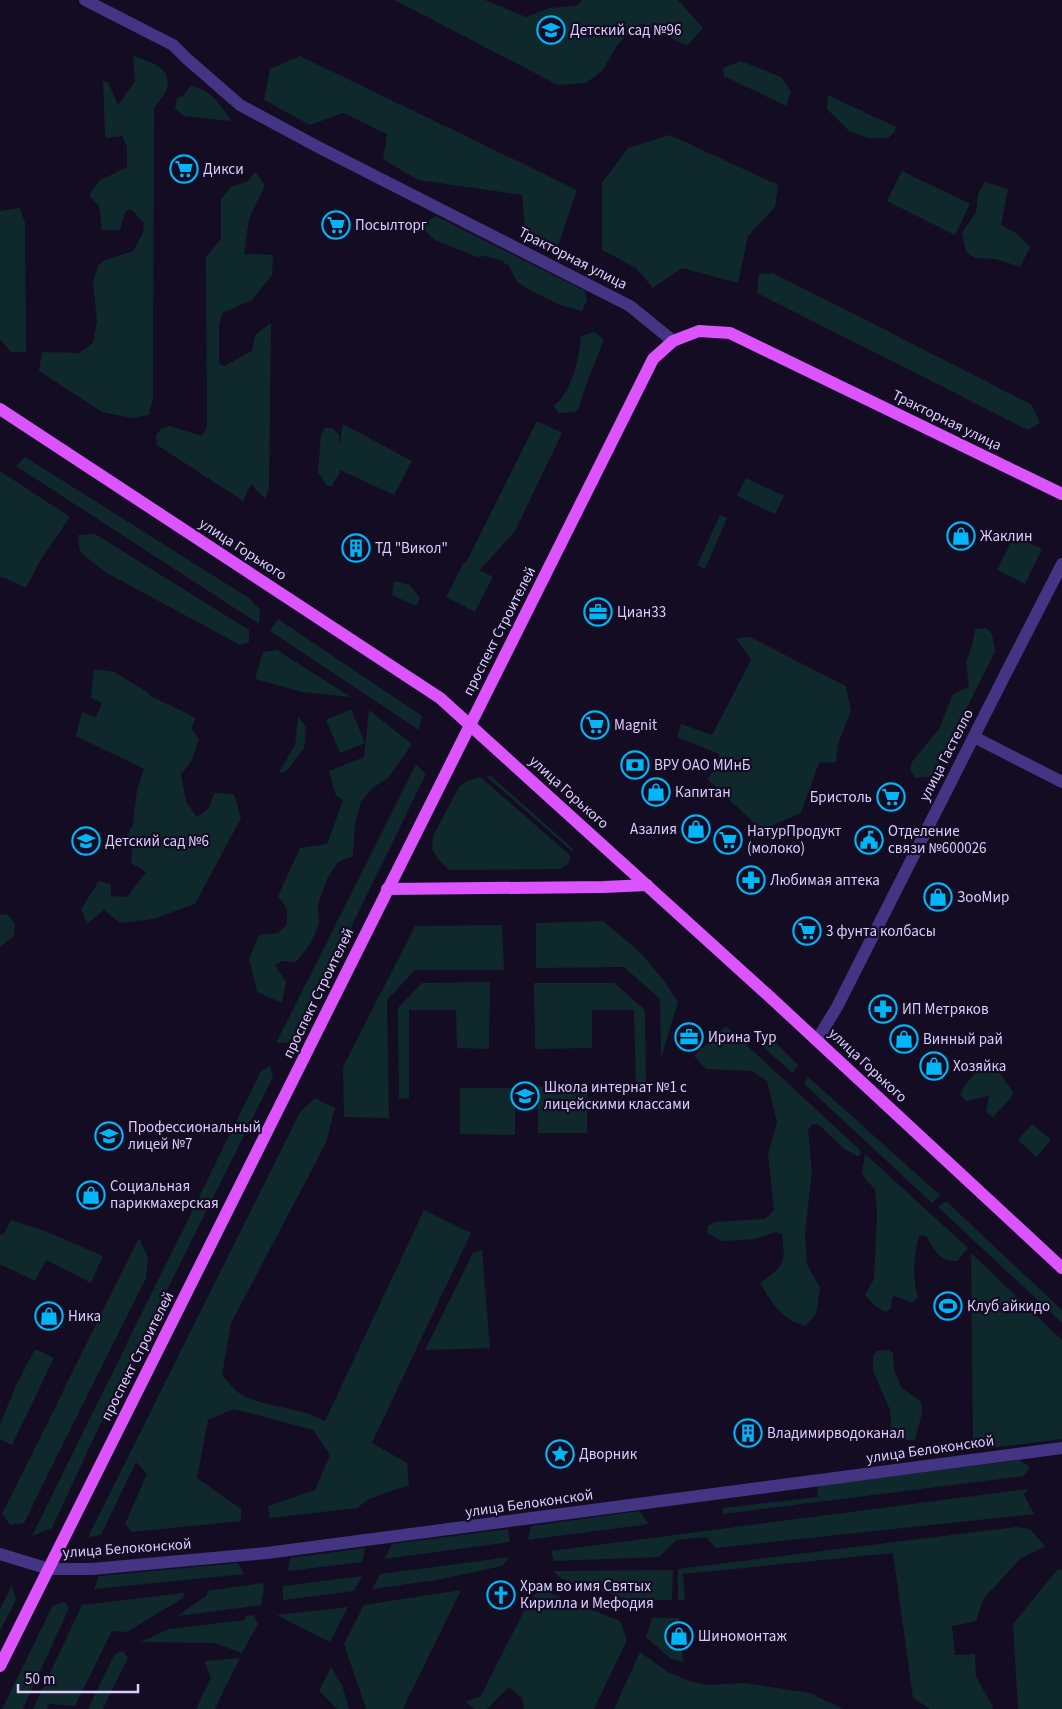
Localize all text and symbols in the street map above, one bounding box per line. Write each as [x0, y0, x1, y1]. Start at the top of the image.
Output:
school or university icon: Детский сад №96 [536, 15, 566, 45]
place label: Детский сад №96 [570, 20, 681, 41]
supermarket icon: Дикси [169, 154, 199, 184]
place label: Дикси [203, 159, 244, 180]
supermarket icon: Посылторг [321, 210, 351, 240]
place label: Посылторг [355, 215, 427, 236]
street label: Тракторная улица [515, 222, 631, 295]
street label: Тракторная улица [889, 385, 1005, 456]
street label: улица Горького [195, 513, 291, 586]
shop icon: Жаклин [946, 521, 976, 551]
place label: Жаклин [980, 526, 1032, 547]
building icon: ТД "Викол" [341, 533, 371, 563]
place label: ТД "Викол" [375, 538, 448, 559]
street label: проспект Строителей [458, 563, 541, 699]
office icon: Циан33 [583, 597, 613, 627]
place label: Циан33 [617, 602, 666, 623]
street label: улица Гастелло [914, 706, 979, 805]
supermarket icon: Magnit [580, 710, 610, 740]
place label: Magnit [614, 715, 657, 736]
bank icon: ВРУ ОАО МИнБ [620, 750, 650, 780]
street label: улица Горького [524, 751, 613, 834]
place label: ВРУ ОАО МИнБ [654, 755, 751, 776]
shop icon: Капитан [641, 777, 671, 807]
place label: Капитан [675, 782, 731, 803]
supermarket icon: Бристоль [876, 782, 906, 812]
place label: Бристоль [810, 787, 872, 808]
shop icon: Азалия [681, 814, 711, 844]
place label: Азалия [630, 819, 677, 840]
place label: НатурПродукт (молоко) [747, 821, 842, 859]
place label: Отделение связи №600026 [888, 821, 987, 859]
supermarket icon: НатурПродукт (молоко) [713, 825, 743, 855]
public building icon: Отделение связи №600026 [854, 825, 884, 855]
school or university icon: Детский сад №6 [71, 826, 101, 856]
place label: Детский сад №6 [105, 831, 209, 852]
pharmacy icon: Любимая аптека [736, 865, 766, 895]
place label: Любимая аптека [770, 870, 880, 891]
shop icon: ЗооМир [923, 882, 953, 912]
place label: ЗооМир [957, 887, 1009, 908]
supermarket icon: 3 фунта колбасы [792, 916, 822, 946]
place label: 3 фунта колбасы [826, 921, 936, 942]
street label: проспект Строителей [278, 925, 359, 1062]
pharmacy icon: ИП Метряков [868, 994, 898, 1024]
place label: ИП Метряков [902, 999, 989, 1020]
office icon: Ирина Тур [674, 1022, 704, 1052]
street label: улица Горького [824, 1023, 912, 1107]
shop icon: Винный рай [889, 1024, 919, 1054]
place label: Ирина Тур [708, 1027, 777, 1048]
place label: Винный рай [923, 1029, 1003, 1050]
shop icon: Хозяйка [919, 1051, 949, 1081]
place label: Хозяйка [953, 1056, 1006, 1077]
place label: Школа интернат №1 с лицейскими классами [544, 1077, 690, 1115]
school or university icon: Школа интернат №1 с лицейскими классами [510, 1081, 540, 1111]
place label: Профессиональный лицей №7 [128, 1117, 261, 1155]
school or university icon: Профессиональный лицей №7 [94, 1121, 124, 1151]
place label: Социальная парикмахерская [110, 1176, 219, 1214]
shop icon: Социальная парикмахерская [76, 1180, 106, 1210]
street label: проспект Строителей [96, 1288, 179, 1424]
sports icon: Клуб айкидо [933, 1291, 963, 1321]
place label: Клуб айкидо [967, 1296, 1050, 1317]
shop icon: Ника [34, 1301, 64, 1331]
place label: Ника [68, 1306, 101, 1327]
building icon: Владимирводоканал [733, 1418, 763, 1448]
place label: Владимирводоканал [767, 1423, 905, 1444]
street label: улица Белоконской [865, 1430, 995, 1469]
place icon: Дворник [545, 1439, 575, 1469]
place label: Дворник [579, 1444, 638, 1465]
street label: улица Белоконской [464, 1484, 594, 1523]
street label: улица Белоконской [62, 1534, 192, 1563]
place label: Храм во имя Святых Кирилла и Мефодия [520, 1576, 654, 1614]
church icon: Храм во имя Святых Кирилла и Мефодия [486, 1580, 516, 1610]
shop icon: Шиномонтаж [664, 1621, 694, 1651]
place label: Шиномонтаж [698, 1626, 787, 1647]
scale bar [18, 1662, 138, 1694]
text: 50 m [25, 1669, 55, 1690]

